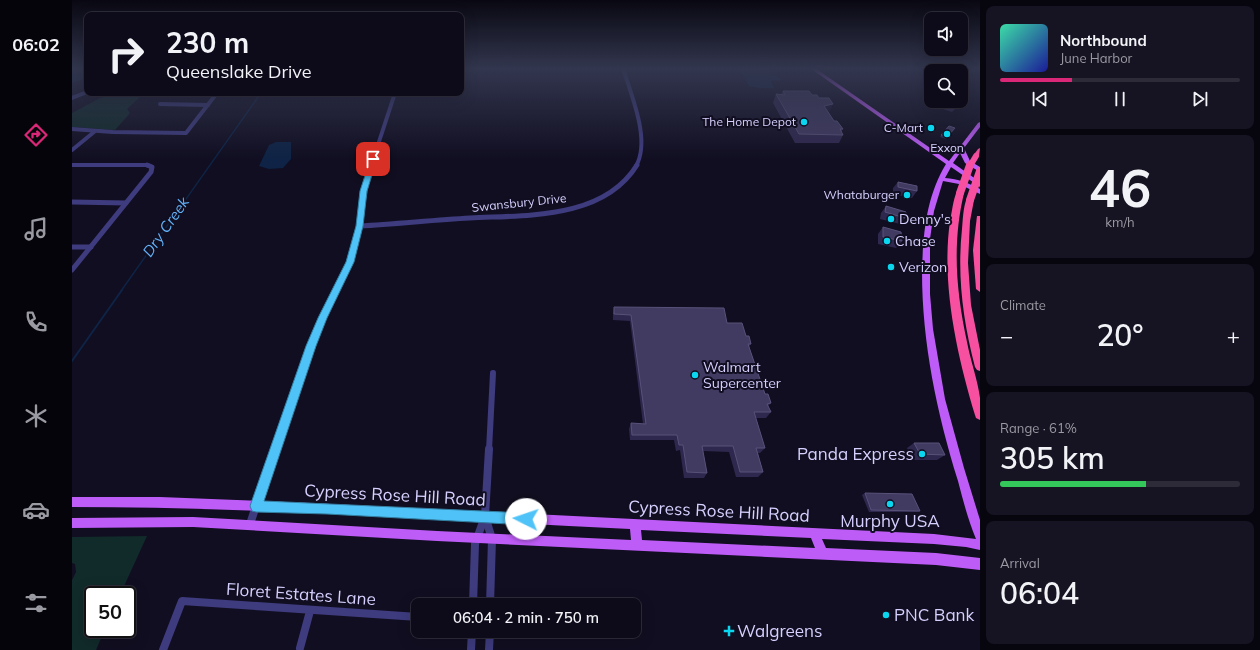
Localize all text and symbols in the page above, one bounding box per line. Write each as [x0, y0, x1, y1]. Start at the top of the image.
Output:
map controls [924, 12, 968, 108]
button: sound [924, 12, 968, 56]
text: 230 m [166, 25, 249, 60]
icon: right [100, 28, 152, 80]
text: Northbound [1060, 31, 1147, 50]
text: 06:02 [12, 33, 60, 56]
text: June Harbor [1060, 50, 1132, 66]
text: Queenslake Drive [166, 60, 311, 83]
button: search [924, 64, 968, 108]
icon: previous [1029, 88, 1051, 110]
icon: pause [1109, 88, 1131, 110]
icon: next [1189, 88, 1211, 110]
place label: The Home Depot [702, 114, 796, 129]
marker: The Home Depot [799, 117, 809, 127]
place label: C-Mart [884, 120, 923, 135]
icon: directions [22, 121, 50, 149]
marker: C-Mart [926, 123, 936, 133]
marker: Exxon [942, 129, 952, 139]
place label: Exxon [930, 140, 964, 155]
pin [356, 142, 390, 176]
icon: arrive [362, 148, 384, 170]
text: 46 [1089, 155, 1151, 220]
place label: Whataburger [824, 187, 900, 202]
street label: Swansbury Drive [471, 190, 567, 215]
marker: Whataburger [902, 190, 912, 200]
water label: Dry Creek [138, 192, 194, 260]
place label: Denny's [899, 210, 951, 228]
marker: Denny's [886, 214, 896, 224]
text: km/h [1105, 214, 1135, 230]
icon: music [22, 215, 50, 243]
place label: Chase [895, 232, 936, 250]
marker: Chase [882, 236, 892, 246]
place label: Verizon [899, 258, 947, 276]
marker: Verizon [886, 262, 896, 272]
text: Climate [1000, 297, 1046, 313]
icon: phone [22, 308, 50, 336]
text: 20° [1096, 316, 1144, 354]
text: − [1000, 322, 1013, 350]
text: + [1227, 322, 1240, 350]
place label: Walmart Supercenter [703, 358, 782, 392]
marker: Walmart Supercenter [690, 370, 700, 380]
icon: climate [22, 402, 50, 430]
text: Range · 61% [1000, 420, 1077, 436]
text: 305 km [1000, 439, 1105, 477]
place label: Panda Express [797, 443, 914, 464]
marker: Panda Express [917, 449, 927, 459]
street label: Cypress Rose Hill Road [304, 479, 486, 511]
street label: Cypress Rose Hill Road [628, 495, 810, 527]
icon: car [22, 496, 50, 524]
position arrow [505, 498, 547, 540]
marker: Murphy USA [885, 499, 895, 509]
place label: Murphy USA [840, 510, 940, 532]
text: Arrival [1000, 555, 1040, 571]
text: 06:04 [1000, 574, 1079, 612]
street label: Floret Estates Lane [225, 578, 377, 609]
speed limit sign: 50 [84, 586, 136, 638]
icon: filters [22, 589, 50, 617]
place label: PNC Bank [894, 604, 975, 625]
text: 06:04 · 2 min · 750 m [453, 608, 599, 627]
marker: PNC Bank [881, 610, 891, 620]
place label: Walgreens [737, 620, 822, 641]
marker: Walgreens [724, 626, 734, 636]

